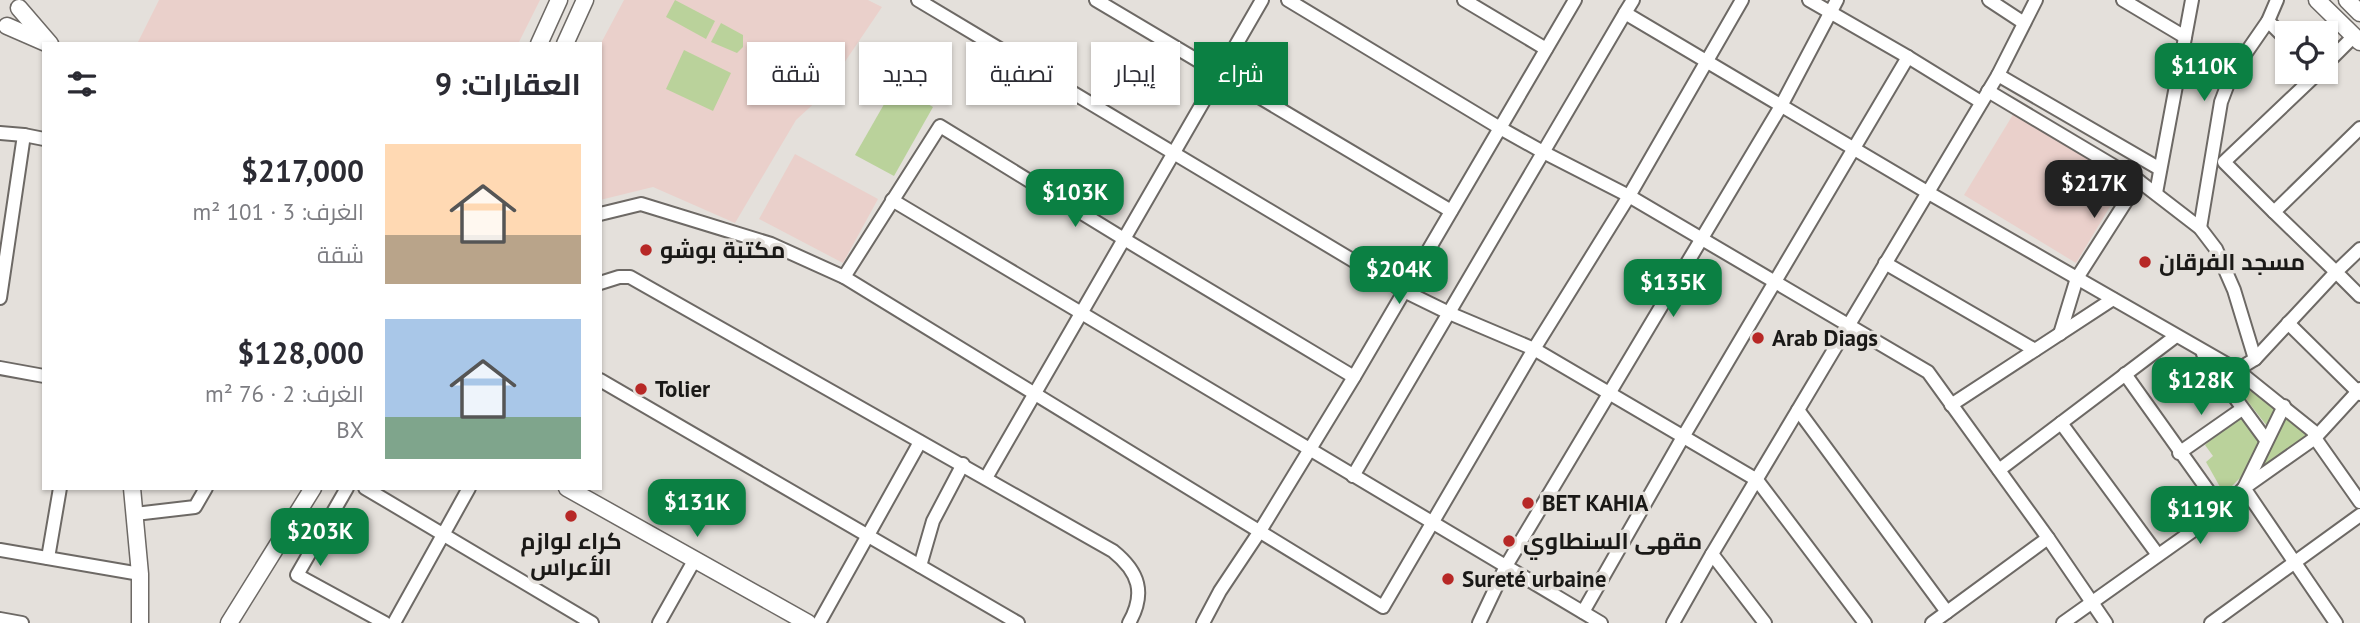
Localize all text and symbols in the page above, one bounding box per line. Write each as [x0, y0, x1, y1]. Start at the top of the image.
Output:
map controls [2275, 21, 2338, 84]
button: locate [2275, 21, 2338, 84]
chip: شقة [747, 42, 845, 105]
chip: جديد [859, 42, 952, 105]
chip: تصفية [966, 42, 1077, 105]
chip: إيجار [1091, 42, 1180, 105]
chip: شراء [1194, 42, 1288, 105]
pin: $110K [2155, 43, 2253, 103]
text: $110K [2171, 51, 2237, 80]
text: العقارات: 9 [435, 64, 581, 103]
icon: filters [63, 65, 101, 103]
text: $217,000 [241, 151, 364, 190]
pin: $217K [2045, 160, 2143, 220]
text: $217K [2061, 168, 2127, 197]
pin: $103K [1026, 170, 1124, 229]
icon: home [441, 172, 525, 256]
text: $103K [1042, 177, 1108, 206]
text: الغرف: 3 · 101 m² [193, 197, 364, 226]
place label: مكتبة بوشو [660, 235, 785, 264]
text: شقة [317, 240, 364, 269]
marker: مكتبة بوشو [638, 242, 654, 258]
pin: $204K [1350, 246, 1448, 306]
place label: مسجد الفرقان [2159, 247, 2305, 276]
text: $204K [1366, 254, 1432, 283]
marker: مسجد الفرقان [2137, 254, 2153, 270]
pin: $135K [1624, 260, 1722, 319]
text: $135K [1640, 267, 1706, 296]
place label: Arab Diags [1772, 323, 1878, 352]
marker: Arab Diags [1750, 330, 1766, 346]
text: $128,000 [237, 333, 364, 372]
icon: home [441, 347, 525, 431]
pin: $128K [2152, 358, 2250, 417]
text: $128K [2168, 365, 2234, 394]
place label: Tolier [655, 374, 711, 403]
text: الغرف: 2 · 76 m² [205, 379, 364, 408]
marker: Tolier [633, 381, 649, 397]
text: BX [336, 415, 364, 444]
pin: $131K [648, 480, 746, 539]
pin: $119K [2151, 486, 2249, 546]
text: $131K [664, 487, 730, 516]
place label: BET KAHIA [1542, 488, 1649, 517]
text: $119K [2167, 494, 2233, 523]
marker: BET KAHIA [1520, 495, 1536, 511]
pin: $203K [271, 508, 369, 568]
marker: كراء لوازم الأعراس [563, 508, 579, 524]
text: $203K [287, 516, 353, 545]
place label: كراء لوازم الأعراس [520, 526, 622, 581]
place label: مقهى السنطاوي [1523, 526, 1702, 560]
marker: مقهى السنطاوي [1501, 533, 1517, 549]
place label: Sureté urbaine [1462, 564, 1606, 593]
marker: Sureté urbaine [1440, 571, 1456, 587]

